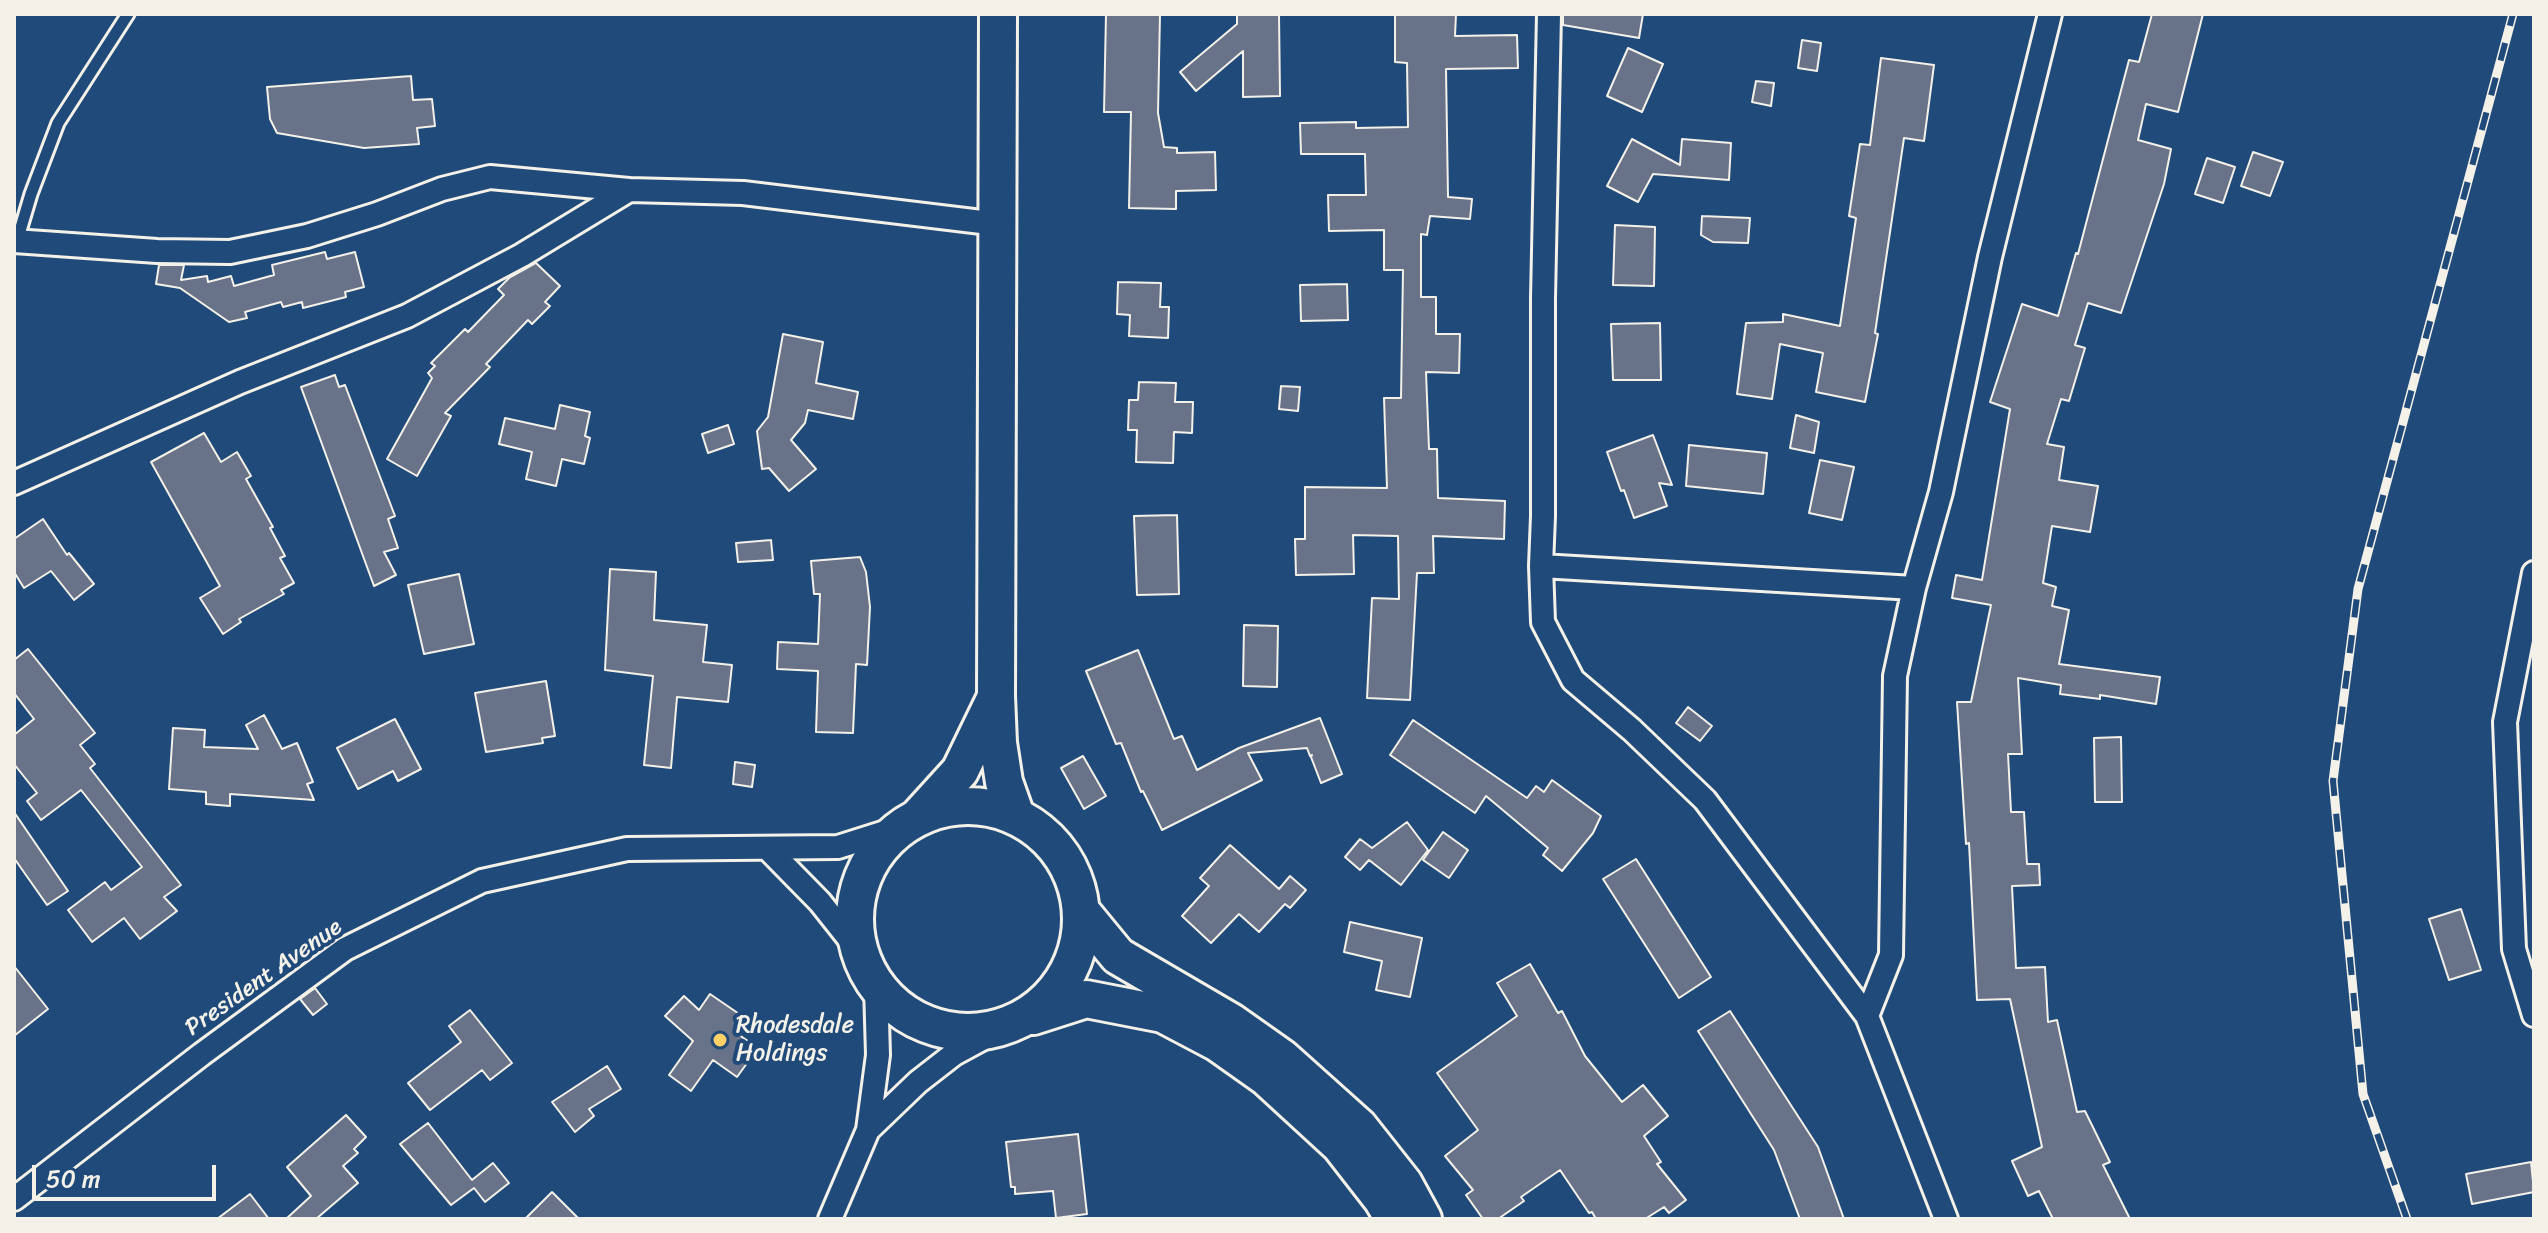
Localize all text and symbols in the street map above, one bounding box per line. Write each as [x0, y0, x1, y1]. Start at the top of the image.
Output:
street label: President Avenue [180, 913, 348, 1043]
place label: Rhodesdale Holdings [736, 1012, 854, 1068]
marker: Rhodesdale Holdings [711, 1031, 729, 1049]
scale bar [36, 1149, 220, 1199]
text: 50 m [46, 1158, 101, 1200]

